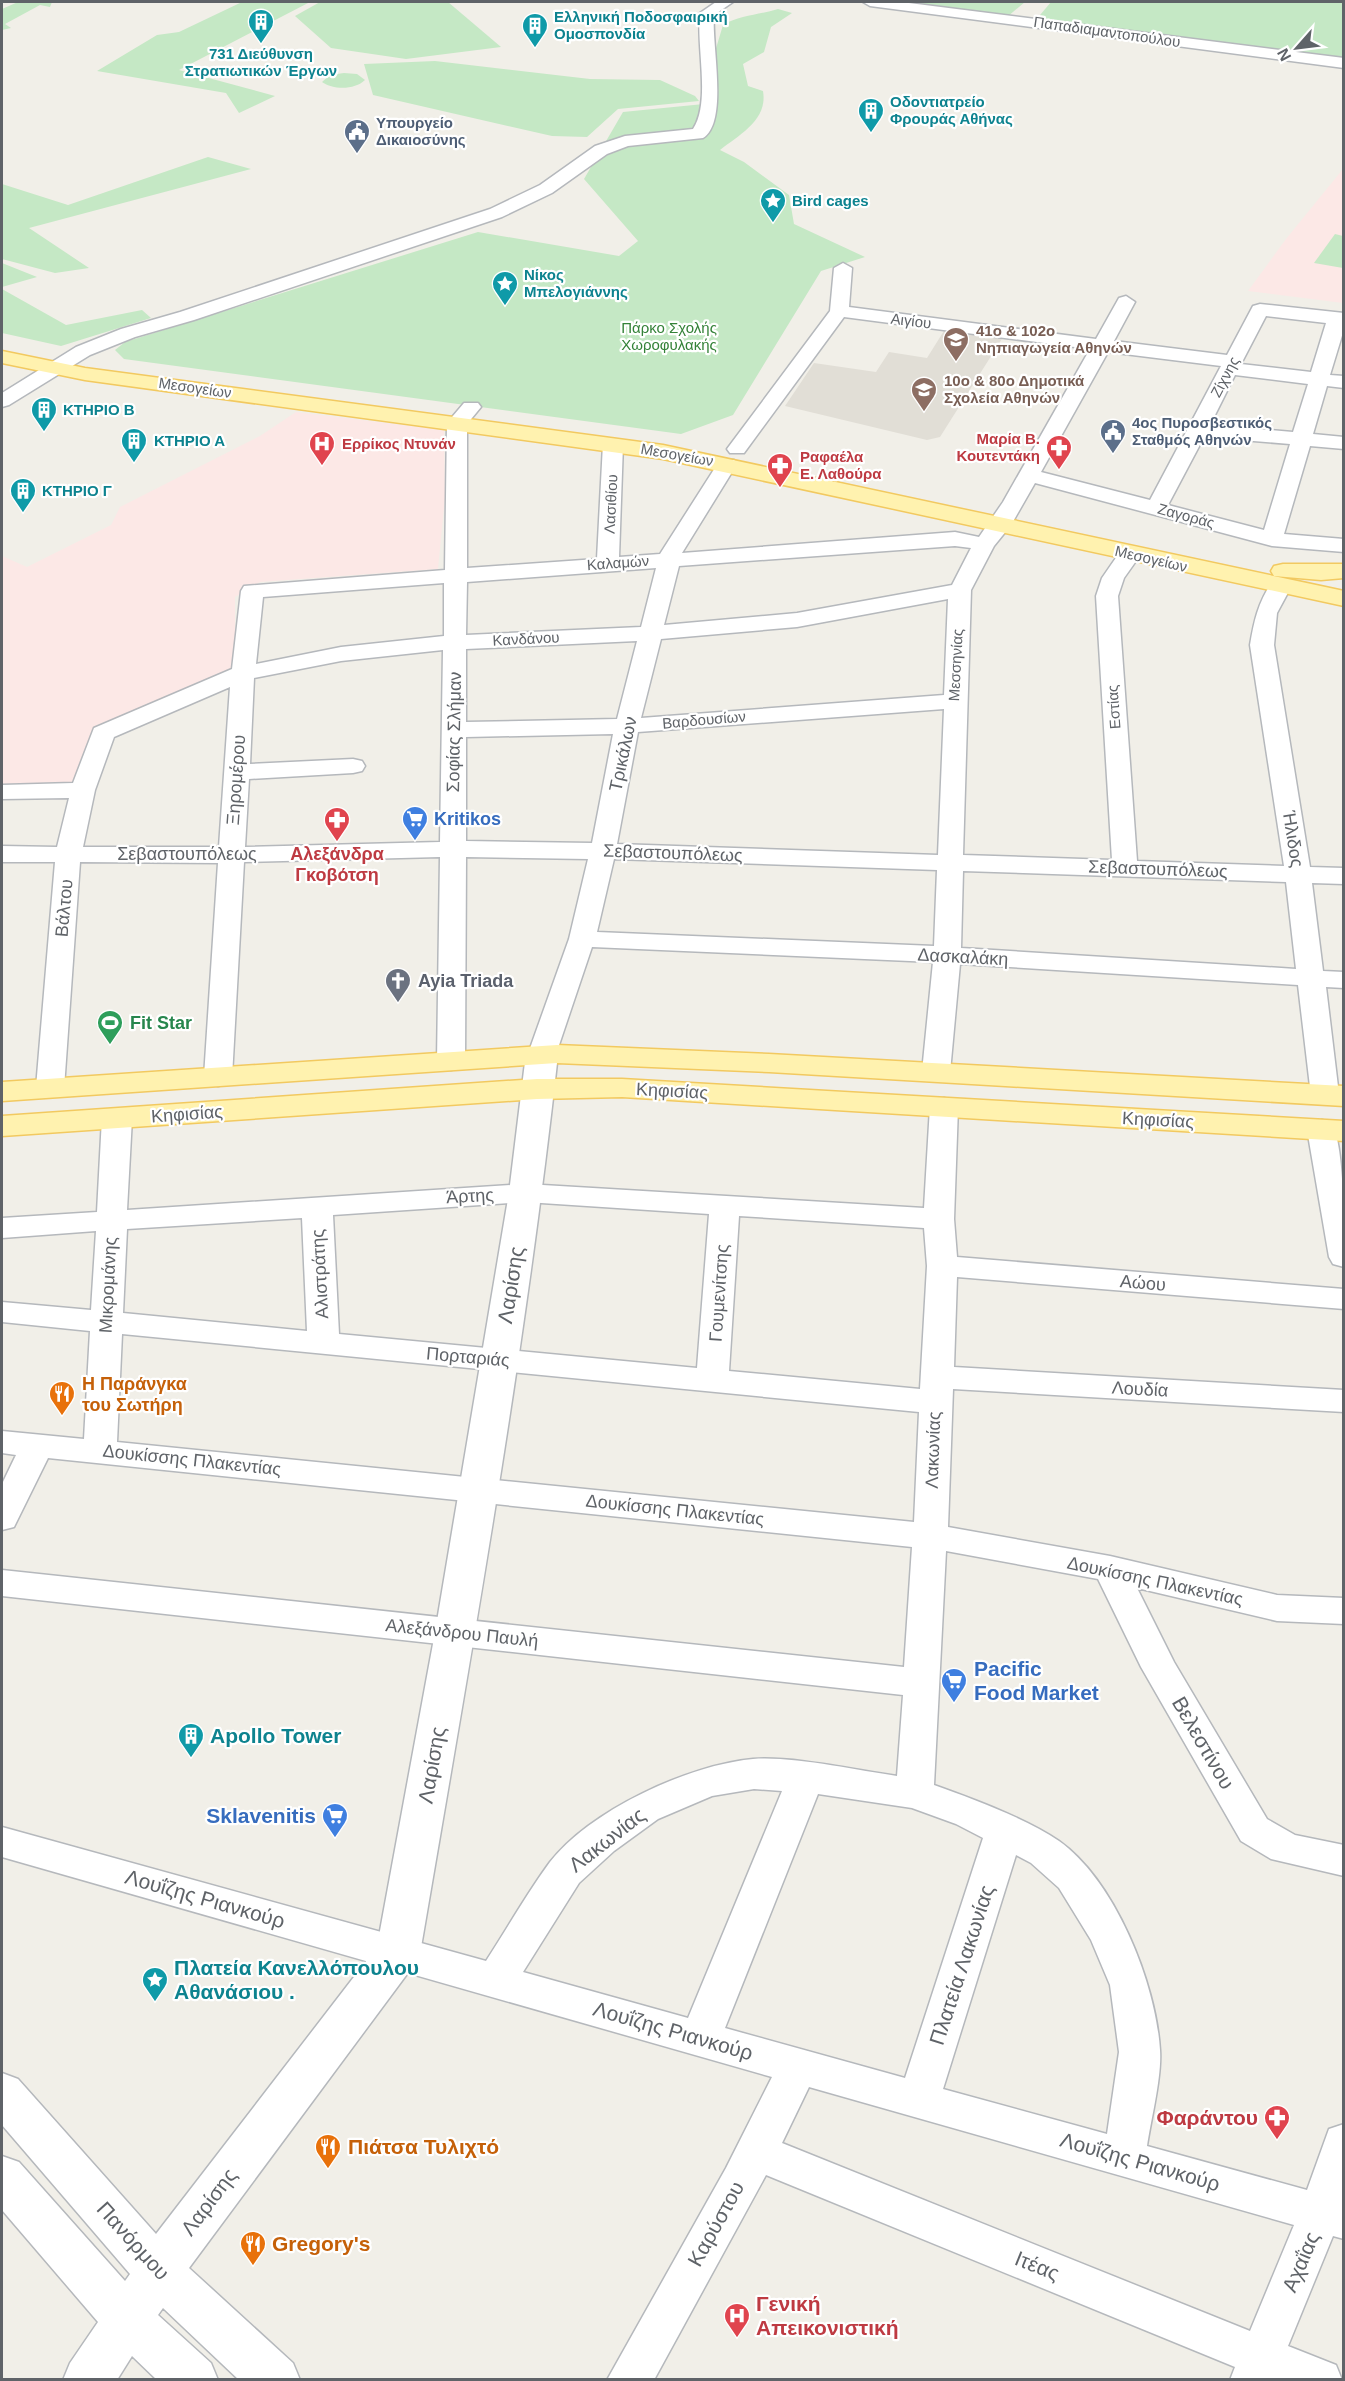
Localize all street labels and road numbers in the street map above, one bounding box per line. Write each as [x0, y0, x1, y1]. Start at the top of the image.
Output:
street label: Παπαδιαμαντοπούλου [1033, 13, 1181, 50]
street label: Αιγίου [890, 310, 932, 331]
street label: Ζίχνης [1207, 354, 1242, 400]
street label: Μεσογείων [157, 374, 233, 401]
street label: Μεσογείων [639, 440, 715, 469]
street label: Λασιθίου [600, 474, 621, 534]
street label: Ζαγοράς [1156, 500, 1216, 531]
street label: Μεσογείων [1113, 542, 1189, 575]
street label: Καλαμών [586, 552, 650, 573]
street label: Κανδάνου [492, 628, 560, 649]
street label: Μεσσηνίας [945, 628, 966, 702]
street label: Σοφίας Σλήμαν [443, 671, 465, 793]
street label: Εστίας [1103, 684, 1124, 730]
street label: Βαρδουσίων [661, 707, 746, 732]
street label: Τρικάλων [605, 715, 641, 793]
street label: Ξηρομέρου [223, 734, 249, 826]
street label: Ήλιδος [1279, 808, 1307, 869]
street label: Σεβαστουπόλεως [603, 841, 743, 865]
street label: Σεβαστουπόλεως [117, 844, 257, 864]
street label: Σεβαστουπόλεως [1088, 857, 1228, 881]
street label: Βάλτου [52, 878, 76, 938]
street label: Δασκαλάκη [917, 945, 1009, 969]
street label: Κηφισίας [636, 1079, 709, 1103]
street label: Κηφισίας [150, 1101, 224, 1126]
street label: Κηφισίας [1122, 1108, 1195, 1132]
street label: Άρτης [446, 1185, 495, 1207]
street label: Αλιστράτης [308, 1228, 332, 1319]
street label: Μικρομάνης [95, 1236, 121, 1334]
street label: Γουμενίτσης [706, 1243, 732, 1342]
street label: Λαρίσης [493, 1245, 528, 1325]
street label: Αώου [1119, 1271, 1167, 1295]
street label: Πορταριάς [425, 1343, 511, 1371]
street label: Λουδία [1111, 1378, 1169, 1400]
street label: Λακωνίας [922, 1411, 944, 1489]
street label: Δουκίσσης Πλακεντίας [102, 1441, 282, 1479]
street label: Δουκίσσης Πλακεντίας [585, 1491, 765, 1529]
street label: Δουκίσσης Πλακεντίας [1065, 1553, 1245, 1609]
street label: Αλεξάνδρου Παυλή [385, 1615, 539, 1651]
street label: Βελεστίνου [1168, 1692, 1239, 1793]
street label: Λαρίσης [413, 1725, 450, 1805]
street label: Λακωνίας [564, 1803, 649, 1876]
street label: Λουΐζης Ριανκούρ [123, 1865, 288, 1932]
street label: Πλατεία Λακωνίας [925, 1882, 998, 2048]
street label: Λουΐζης Ριανκούρ [591, 1997, 756, 2064]
street label: Λουΐζης Ριανκούρ [1058, 2128, 1223, 2195]
street label: Λαρίσης [176, 2164, 241, 2240]
street label: Καρύστου [683, 2177, 748, 2270]
street label: Πανόρμου [92, 2197, 174, 2284]
street label: Αχαΐας [1278, 2228, 1323, 2295]
street label: Ιτέας [1012, 2246, 1063, 2285]

